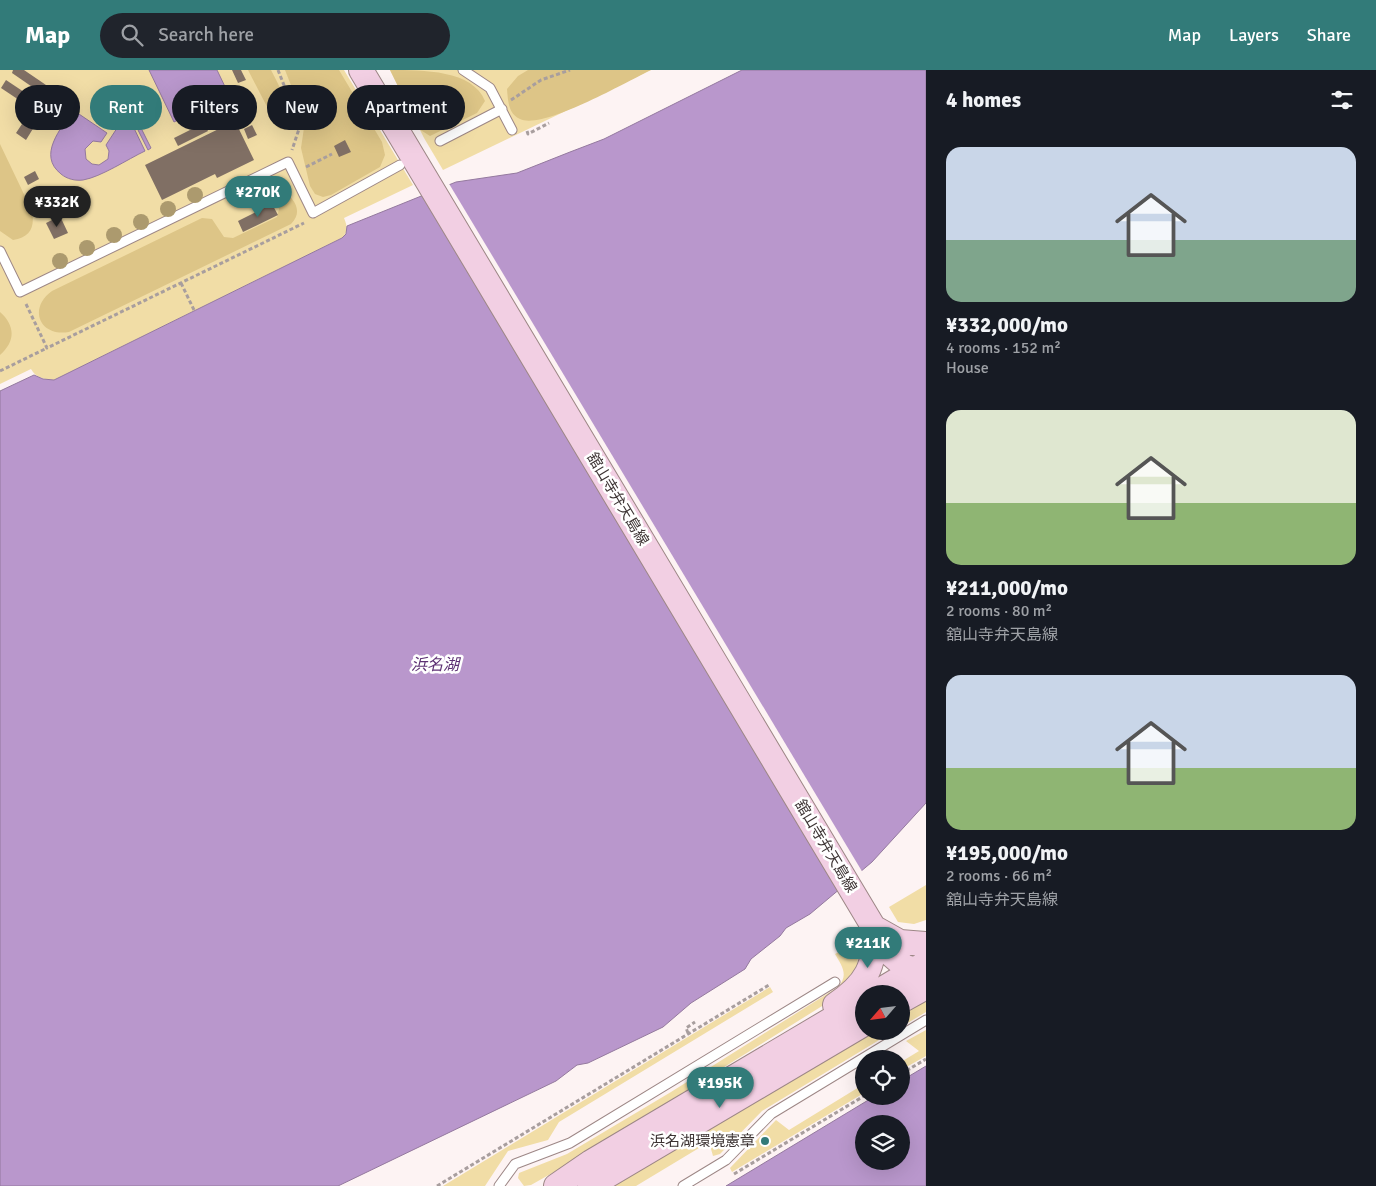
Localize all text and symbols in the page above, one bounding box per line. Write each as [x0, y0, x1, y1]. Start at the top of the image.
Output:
search box [100, 13, 450, 58]
text: Map [25, 20, 70, 50]
icon: search [118, 21, 146, 49]
text: Search here [158, 23, 254, 47]
text: Map [1168, 24, 1201, 46]
text: Layers [1229, 24, 1279, 46]
text: Share [1307, 24, 1351, 46]
chip: Buy [15, 85, 80, 130]
chip: Rent [90, 85, 162, 130]
chip: Filters [172, 85, 257, 130]
chip: New [267, 85, 337, 130]
chip: Apartment [347, 85, 465, 130]
icon: filters [1328, 86, 1356, 114]
text: 4 homes [946, 87, 1021, 113]
pin: ¥270K [223, 176, 293, 218]
icon: home [1106, 180, 1196, 270]
text: ¥270K [236, 182, 280, 202]
pin: ¥332K [22, 186, 92, 228]
text: ¥332K [35, 192, 79, 212]
text: ¥332,000/mo [946, 312, 1068, 338]
text: 4 rooms · 152 m² [946, 338, 1061, 358]
text: House [946, 358, 989, 378]
icon: home [1106, 443, 1196, 533]
street label: 舘山寺弁天島線 [583, 449, 653, 549]
text: ¥211,000/mo [946, 575, 1068, 601]
text: 2 rooms · 80 m² [946, 601, 1052, 621]
text: 舘山寺弁天島線 [946, 625, 1058, 645]
water label: 浜名湖 [411, 655, 462, 675]
icon: home [1106, 708, 1196, 798]
street label: 舘山寺弁天島線 [791, 796, 861, 896]
text: ¥195,000/mo [946, 840, 1068, 866]
text: 2 rooms · 66 m² [946, 866, 1052, 886]
text: 舘山寺弁天島線 [946, 890, 1058, 910]
pin: ¥211K [833, 926, 903, 969]
text: ¥211K [846, 933, 890, 953]
north arrow [855, 985, 910, 1040]
map controls [855, 985, 910, 1170]
button: locate [855, 1050, 910, 1105]
pin: ¥195K [685, 1066, 755, 1109]
text: ¥195K [698, 1073, 742, 1093]
button: layers [855, 1115, 910, 1170]
place label: 浜名湖環境憲章 [650, 1132, 755, 1150]
marker: 浜名湖環境憲章 [759, 1135, 771, 1147]

